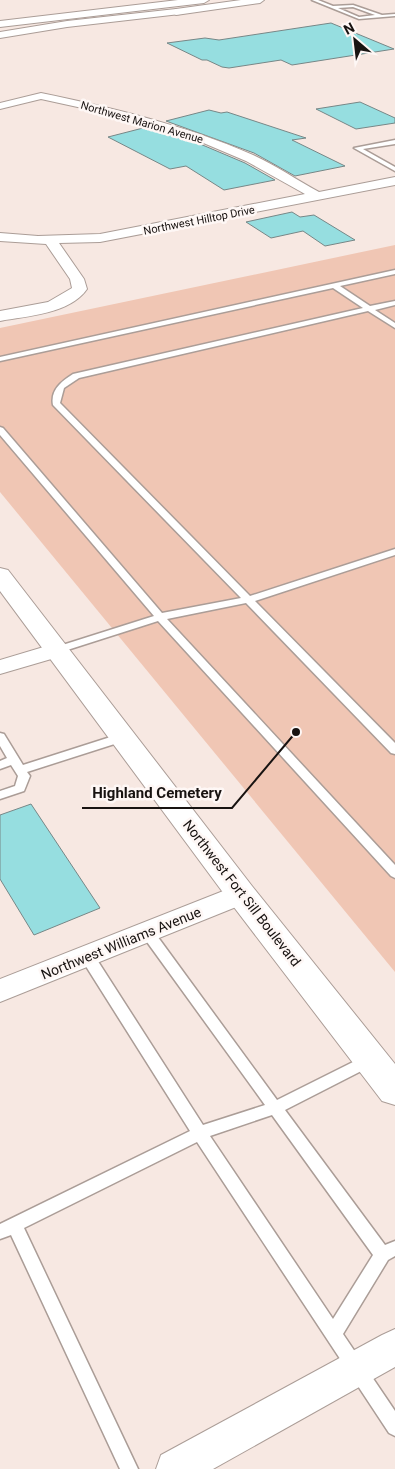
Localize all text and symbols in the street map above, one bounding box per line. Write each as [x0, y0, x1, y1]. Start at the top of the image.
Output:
north arrow [330, 15, 380, 65]
text: N [341, 19, 357, 38]
street label: Northwest Marion Avenue [79, 99, 205, 146]
street label: Northwest Hilltop Drive [142, 203, 256, 238]
callout: Highland Cemetery [82, 778, 232, 808]
text: Highland Cemetery [92, 784, 222, 802]
street label: Northwest Fort Sill Boulevard [180, 817, 304, 969]
street label: Northwest Williams Avenue [39, 904, 203, 982]

